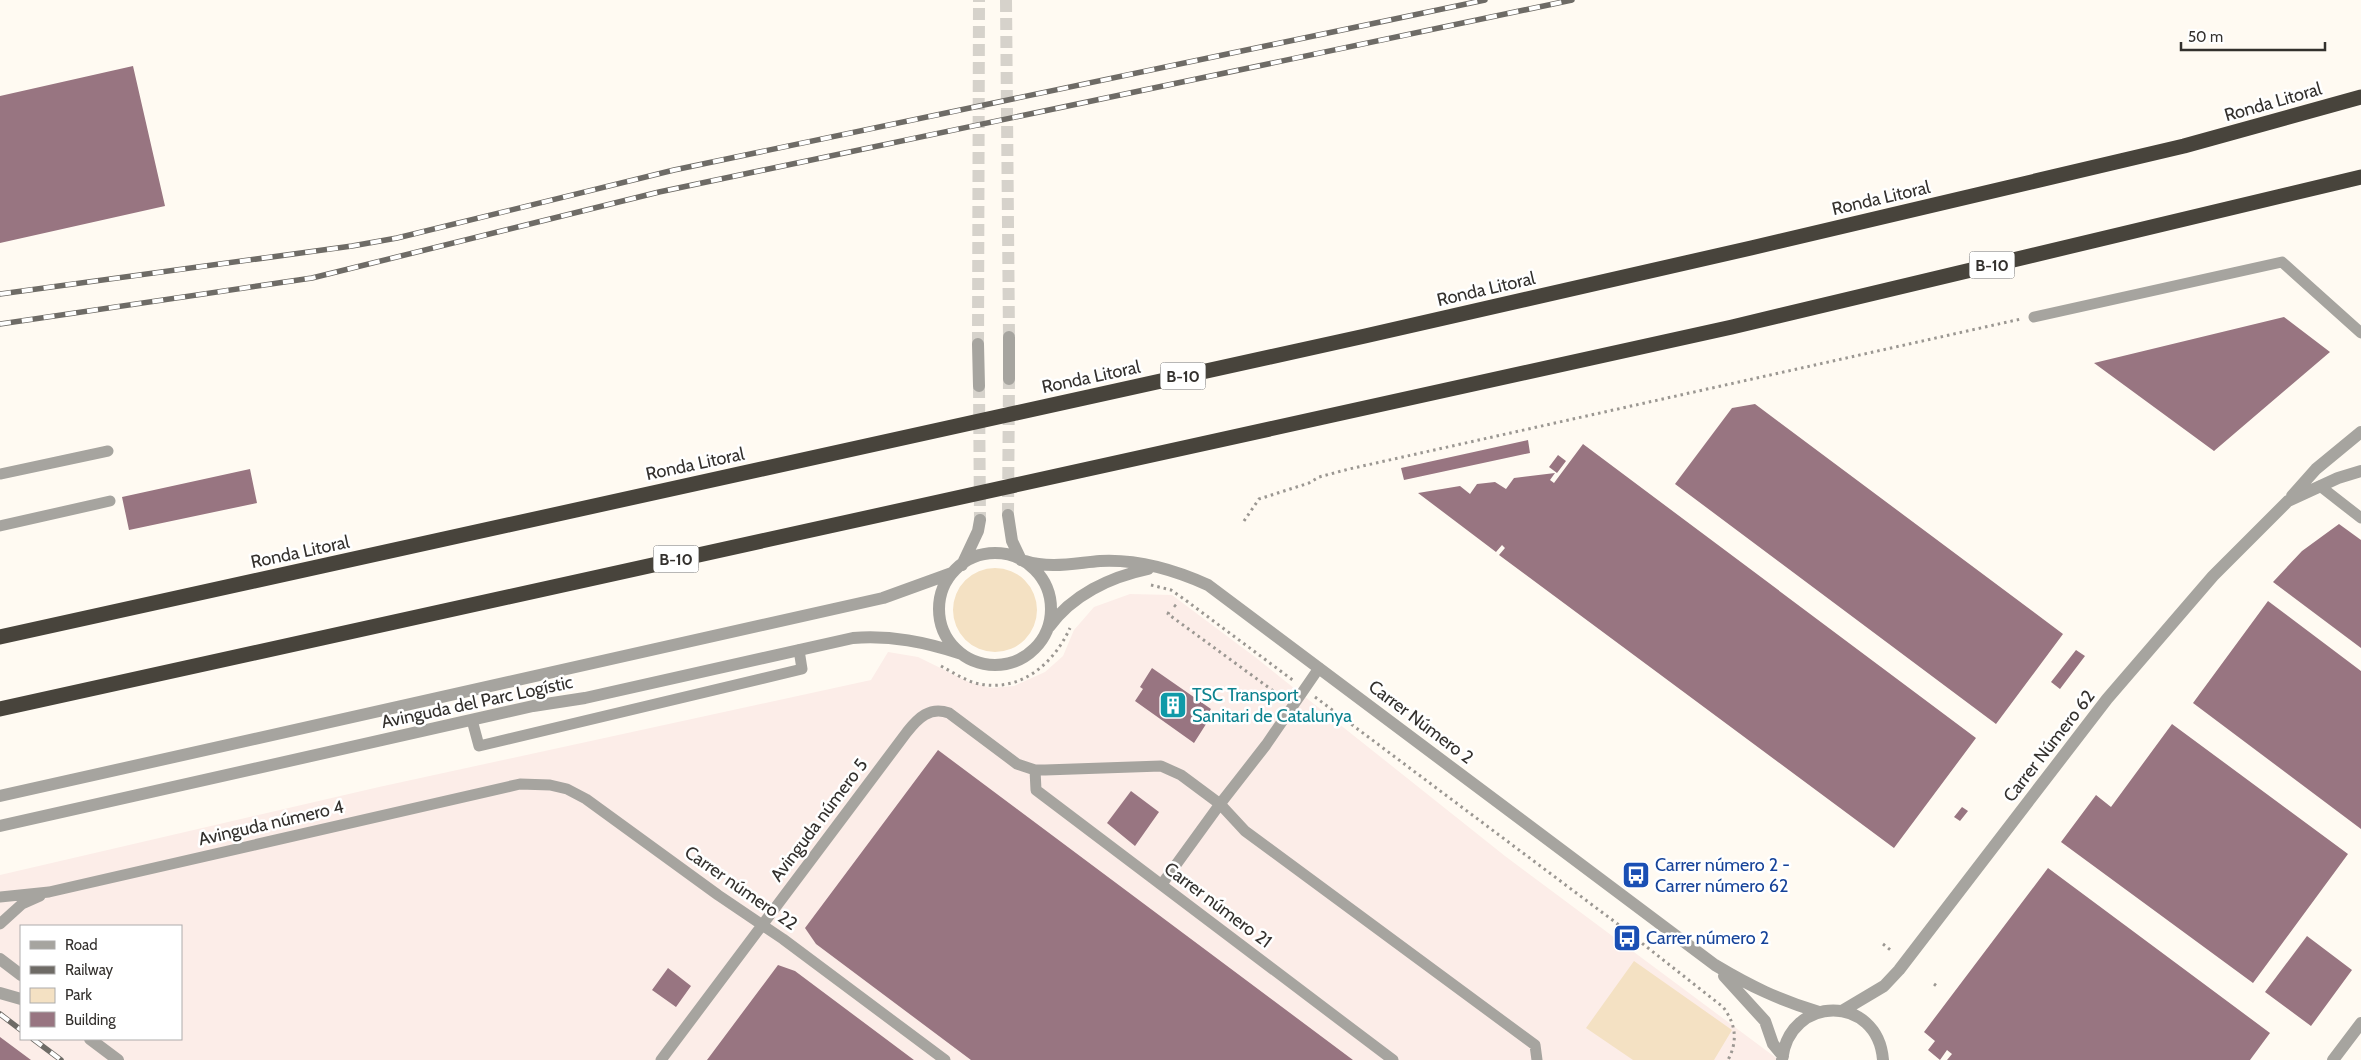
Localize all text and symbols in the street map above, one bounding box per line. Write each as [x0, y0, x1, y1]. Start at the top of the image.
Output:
scale bar [2181, 20, 2325, 52]
text: 50 m [2188, 28, 2223, 46]
street label: Ronda Litoral [2222, 77, 2325, 126]
street label: Ronda Litoral [1830, 176, 1933, 220]
road number: B-10 [1970, 252, 2014, 278]
street label: Ronda Litoral [1435, 267, 1538, 311]
street label: Ronda Litoral [1040, 356, 1143, 398]
road number: B-10 [1160, 362, 1206, 390]
street label: Ronda Litoral [644, 443, 747, 485]
street label: Ronda Litoral [249, 531, 352, 573]
road number: B-10 [654, 546, 698, 572]
street label: Avinguda del Parc Logístic [379, 671, 575, 733]
street label: Carrer Número 2 [1364, 675, 1478, 769]
place label: TSC Transport Sanitari de Catalunya [1192, 684, 1352, 727]
street label: Carrer Número 62 [1999, 686, 2099, 806]
building icon: TSC Transport Sanitari de Catalunya [1158, 690, 1188, 720]
street label: Avinguda número 5 [766, 754, 872, 886]
street label: Avinguda número 4 [196, 796, 346, 850]
street label: Carrer número 22 [680, 841, 802, 935]
place label: Carrer número 2 - Carrer número 62 [1655, 854, 1790, 897]
street label: Carrer número 21 [1160, 857, 1276, 953]
bus stop icon: Carrer número 2 - Carrer número 62 [1621, 860, 1651, 890]
bus stop icon: Carrer número 2 [1612, 923, 1642, 953]
legend [20, 925, 182, 1040]
place label: Carrer número 2 [1646, 927, 1769, 949]
text: Road [65, 936, 98, 954]
text: Railway [65, 961, 114, 979]
text: Park [65, 986, 92, 1004]
text: Building [65, 1011, 116, 1029]

